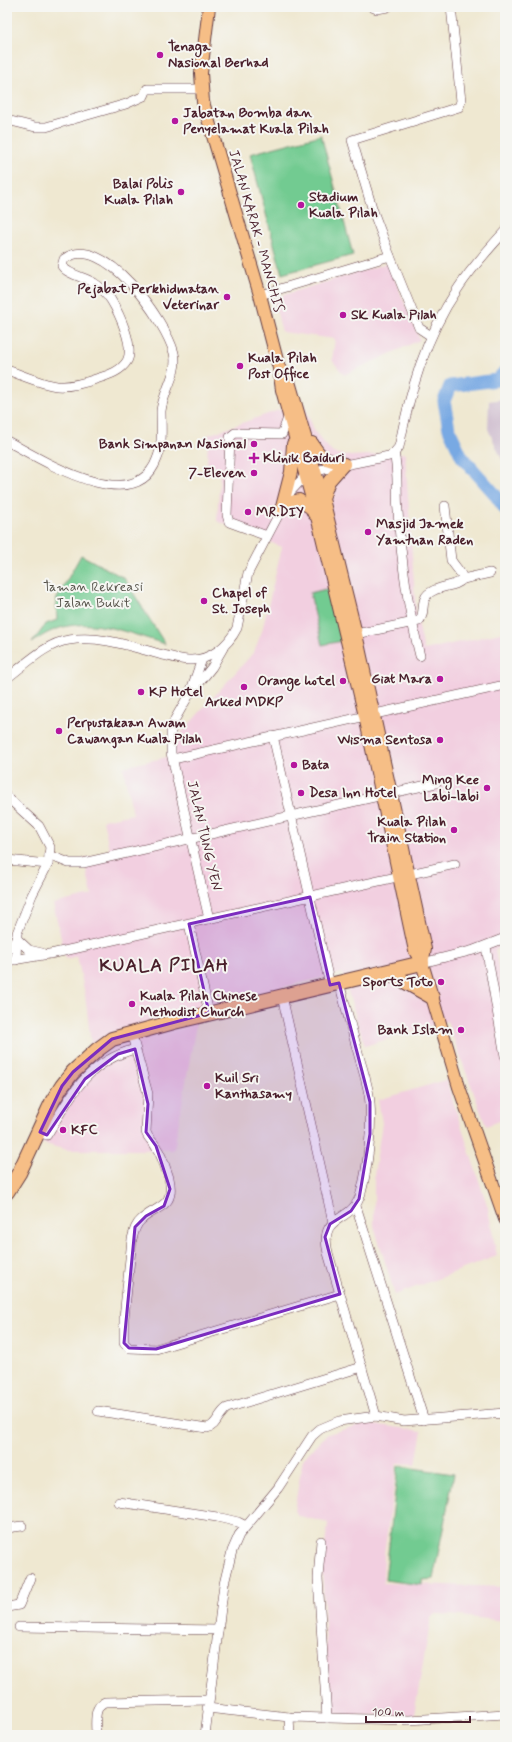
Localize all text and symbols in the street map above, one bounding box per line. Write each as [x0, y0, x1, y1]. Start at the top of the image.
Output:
place label: Tenaga Nasional Berhad [168, 38, 269, 72]
marker: Tenaga Nasional Berhad [155, 50, 165, 60]
place label: Jabatan Bomba dan Penyelamat Kuala Pilah [183, 104, 329, 138]
marker: Jabatan Bomba dan Penyelamat Kuala Pilah [170, 116, 180, 126]
street label: JALAN KARAK - MANCHIS [224, 147, 288, 315]
place label: Balai Polis Kuala Pilah [104, 175, 174, 209]
marker: Balai Polis Kuala Pilah [176, 187, 186, 197]
place label: Stadium Kuala Pilah [309, 188, 378, 222]
marker: Stadium Kuala Pilah [296, 200, 306, 210]
place label: Pejabat Perkhidmatan Veterinar [77, 280, 220, 314]
marker: Pejabat Perkhidmatan Veterinar [222, 292, 232, 302]
place label: SK Kuala Pilah [351, 306, 437, 324]
marker: SK Kuala Pilah [338, 310, 348, 320]
place label: Kuala Pilah Post Office [248, 349, 317, 383]
marker: Kuala Pilah Post Office [235, 361, 245, 371]
place label: Bank Simpanan Nasional [99, 435, 246, 453]
marker: Bank Simpanan Nasional [249, 439, 259, 449]
place label: Klinik Baiduri [263, 449, 344, 467]
marker: Klinik Baiduri [248, 452, 260, 464]
place label: 7-Eleven [188, 464, 247, 482]
marker: 7-Eleven [249, 468, 259, 478]
place label: MR.DIY [256, 503, 304, 521]
marker: MR.DIY [243, 507, 253, 517]
place label: Masjid Jamek Yamtuan Raden [376, 515, 473, 549]
marker: Masjid Jamek Yamtuan Raden [363, 527, 373, 537]
park label: Taman Rekreasi Jalan Bukit [43, 578, 143, 612]
place label: Chapel of St. Joseph [212, 584, 270, 618]
marker: Chapel of St. Joseph [199, 596, 209, 606]
place label: Giat Mara [371, 670, 432, 688]
place label: Orange hotel [258, 672, 336, 692]
marker: Giat Mara [435, 674, 445, 684]
marker: Orange hotel [338, 676, 348, 686]
marker: Arked MDKP [239, 682, 249, 692]
place label: KP Hotel [149, 683, 203, 701]
marker: KP Hotel [136, 687, 146, 697]
place label: Arked MDKP [205, 693, 284, 711]
place label: Perpustakaan Awam Cawangan Kuala Pilah [67, 714, 202, 749]
marker: Perpustakaan Awam Cawangan Kuala Pilah [54, 726, 64, 736]
place label: Wisma Sentosa [336, 731, 432, 749]
marker: Wisma Sentosa [435, 735, 445, 745]
place label: Bata [302, 756, 329, 774]
marker: Bata [289, 760, 299, 770]
place label: Ming Kee Labi-labi [422, 771, 479, 805]
street label: JALAN TUNG YEN [183, 779, 225, 893]
marker: Ming Kee Labi-labi [482, 783, 492, 793]
place label: Desa Inn Hotel [309, 784, 397, 802]
marker: Desa Inn Hotel [296, 788, 306, 798]
place label: Kuala Pilah Train Station [367, 813, 446, 847]
marker: Kuala Pilah Train Station [449, 825, 459, 835]
district label: KUALA PILAH [99, 954, 229, 978]
place label: Sports Toto [363, 973, 433, 991]
marker: Sports Toto [436, 977, 446, 987]
place label: Kuala Pilah Chinese Methodist Church [140, 987, 258, 1021]
marker: Kuala Pilah Chinese Methodist Church [127, 999, 137, 1009]
place label: Bank Islam [377, 1021, 453, 1039]
marker: Bank Islam [456, 1025, 466, 1035]
place label: Kuil Sri Kanthasamy [215, 1069, 292, 1103]
marker: Kuil Sri Kanthasamy [202, 1081, 212, 1091]
place label: KFC [71, 1121, 97, 1139]
marker: KFC [58, 1125, 68, 1135]
scale bar [366, 1698, 470, 1724]
text: 100 m [372, 1705, 404, 1721]

